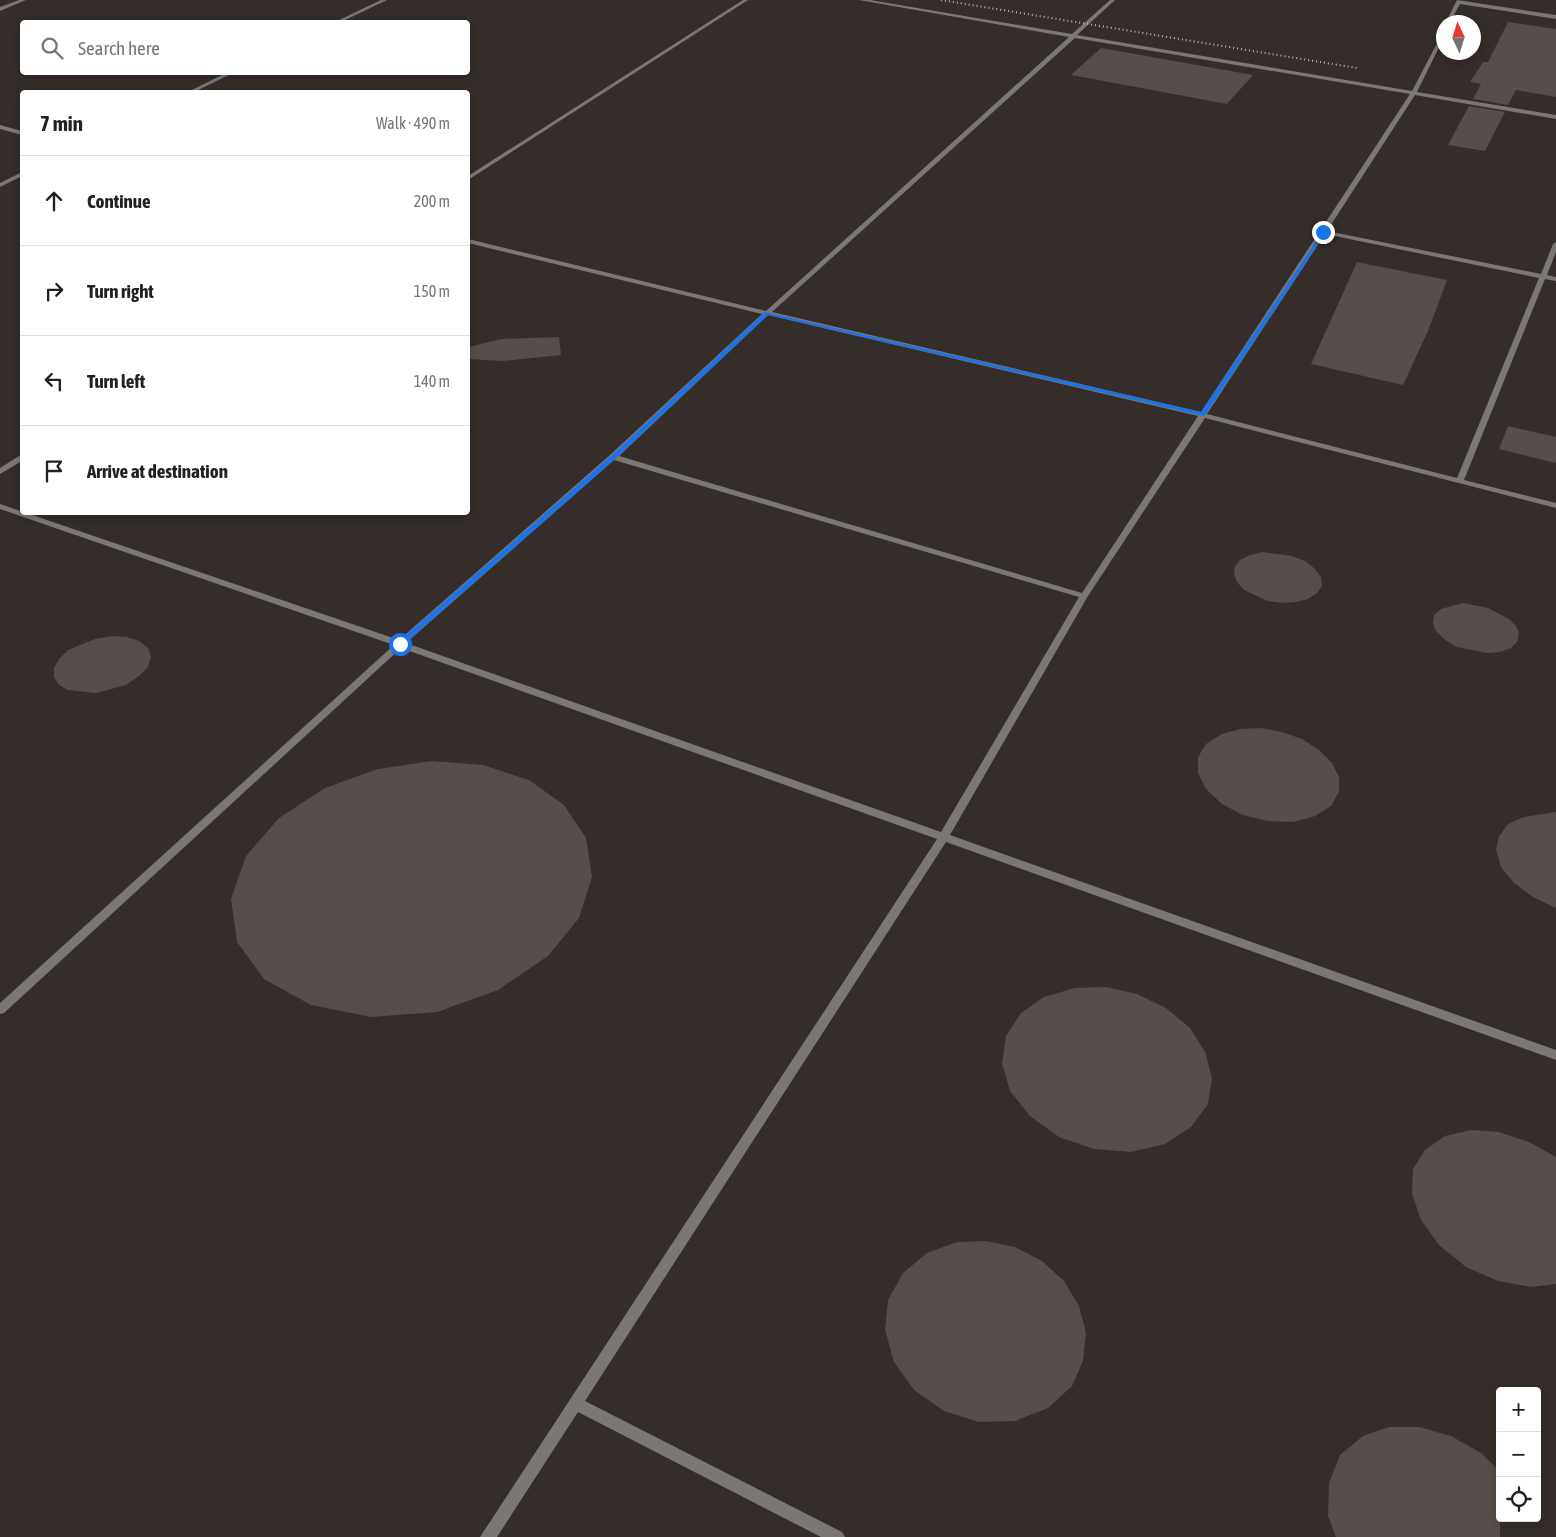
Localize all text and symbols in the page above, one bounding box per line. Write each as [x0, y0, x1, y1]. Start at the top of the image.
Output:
north arrow [1436, 15, 1481, 60]
search box [20, 20, 470, 75]
icon: search [38, 34, 66, 62]
text: Search here [78, 37, 160, 59]
text: 7 min [40, 111, 83, 135]
text: Walk · 490 m [376, 114, 450, 132]
icon: ahead [40, 187, 68, 215]
text: Continue [87, 190, 151, 212]
text: 200 m [414, 192, 450, 210]
route end [1312, 221, 1335, 244]
icon: right [40, 277, 68, 305]
text: Turn right [87, 280, 154, 302]
text: 150 m [414, 282, 450, 300]
icon: left [40, 367, 68, 395]
text: Turn left [87, 370, 145, 392]
text: 140 m [414, 372, 450, 390]
icon: arrive [40, 457, 68, 485]
text: Arrive at destination [87, 460, 228, 482]
route start [389, 633, 412, 656]
map controls [1496, 1387, 1541, 1522]
button: + [1496, 1387, 1541, 1432]
button: − [1496, 1432, 1541, 1477]
button: locate [1496, 1477, 1541, 1522]

